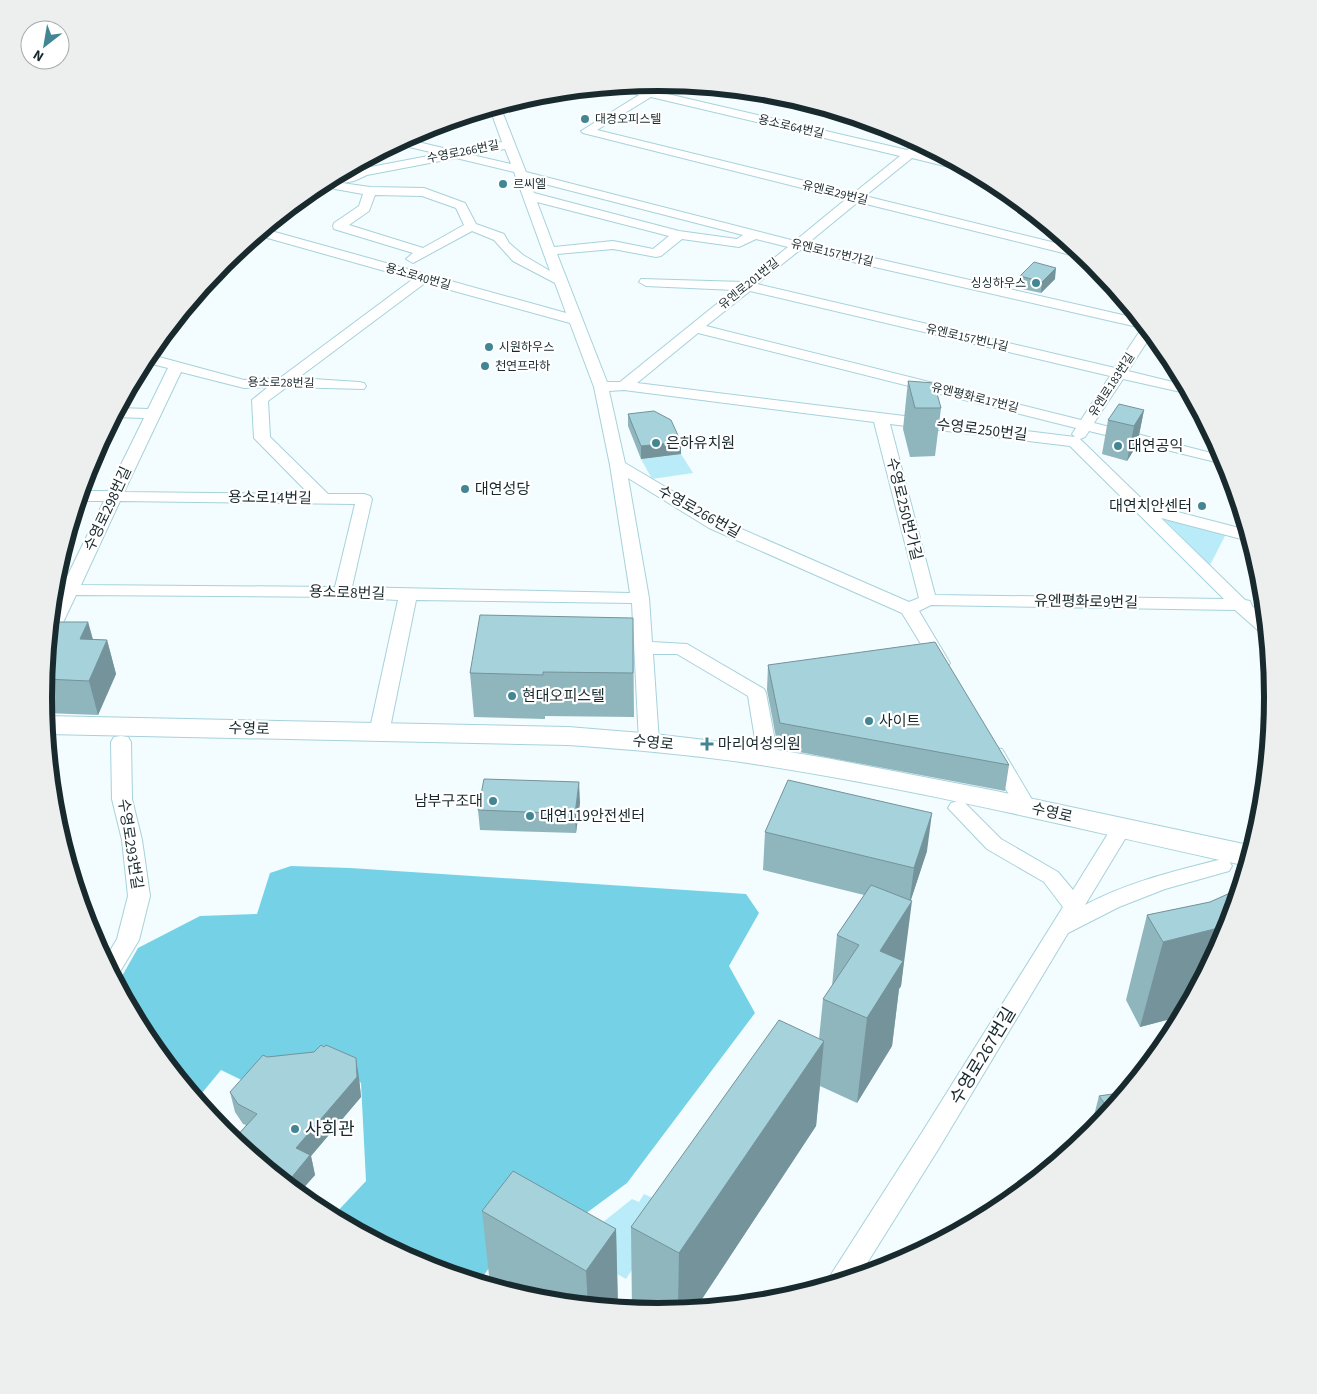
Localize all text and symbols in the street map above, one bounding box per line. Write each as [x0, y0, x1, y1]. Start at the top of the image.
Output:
north arrow [20, 20, 70, 70]
text: N [30, 44, 48, 66]
place label: 대경오피스텔 [595, 111, 661, 128]
street label: 용소로64번길 [756, 111, 826, 143]
marker: 대경오피스텔 [579, 113, 591, 125]
street label: 수영로266번길 [426, 137, 500, 167]
place label: 르씨엘 [513, 176, 546, 193]
street label: 유엔로29번길 [800, 177, 870, 209]
marker: 르씨엘 [497, 178, 509, 190]
street label: 유엔로157번가길 [789, 235, 875, 271]
street label: 유엔로201번길 [715, 254, 783, 314]
street label: 용소로40번길 [383, 260, 453, 294]
place label: 싱싱하우스 [971, 275, 1026, 292]
marker: 싱싱하우스 [1030, 277, 1042, 289]
street label: 유엔로157번나길 [924, 320, 1010, 356]
place label: 시원하우스 [499, 339, 554, 356]
marker: 시원하우스 [483, 341, 495, 353]
street label: 유엔로183번길 [1085, 350, 1139, 420]
place label: 천연프라하 [495, 358, 550, 375]
marker: 천연프라하 [479, 360, 491, 372]
street label: 용소로28번길 [247, 374, 315, 392]
street label: 유엔평화로17번길 [930, 379, 1020, 417]
street label: 수영로250번길 [935, 414, 1029, 446]
place label: 은하유치원 [666, 433, 735, 454]
place label: 대연공익 [1128, 436, 1183, 457]
marker: 은하유치원 [650, 437, 662, 449]
marker: 대연공익 [1112, 440, 1124, 452]
street label: 수영로250번가길 [881, 455, 927, 563]
street label: 수영로298번길 [79, 463, 137, 555]
place label: 대연성당 [475, 479, 530, 500]
street label: 수영로266번길 [654, 481, 744, 543]
marker: 대연성당 [459, 483, 471, 495]
street label: 용소로14번길 [228, 487, 312, 509]
place label: 대연치안센터 [1109, 496, 1192, 517]
marker: 대연치안센터 [1196, 500, 1208, 512]
street label: 용소로8번길 [308, 581, 386, 605]
street label: 유엔평화로9번길 [1034, 591, 1138, 613]
place label: 현대오피스텔 [522, 686, 605, 707]
marker: 현대오피스텔 [506, 690, 518, 702]
place label: 사이트 [879, 711, 921, 732]
marker: 사이트 [863, 715, 875, 727]
street label: 수영로 [228, 718, 270, 740]
street label: 수영로 [631, 730, 675, 756]
place label: 마리여성의원 [718, 734, 801, 755]
marker: 마리여성의원 [700, 737, 714, 751]
place label: 남부구조대 [414, 791, 483, 812]
marker: 남부구조대 [487, 795, 499, 807]
street label: 수영로293번길 [112, 797, 148, 891]
street label: 수영로 [1029, 798, 1075, 828]
place label: 대연119안전센터 [540, 806, 645, 827]
marker: 대연119안전센터 [524, 810, 536, 822]
street label: 수영로267번길 [944, 1003, 1022, 1109]
place label: 사회관 [305, 1117, 355, 1142]
marker: 사회관 [289, 1123, 301, 1135]

